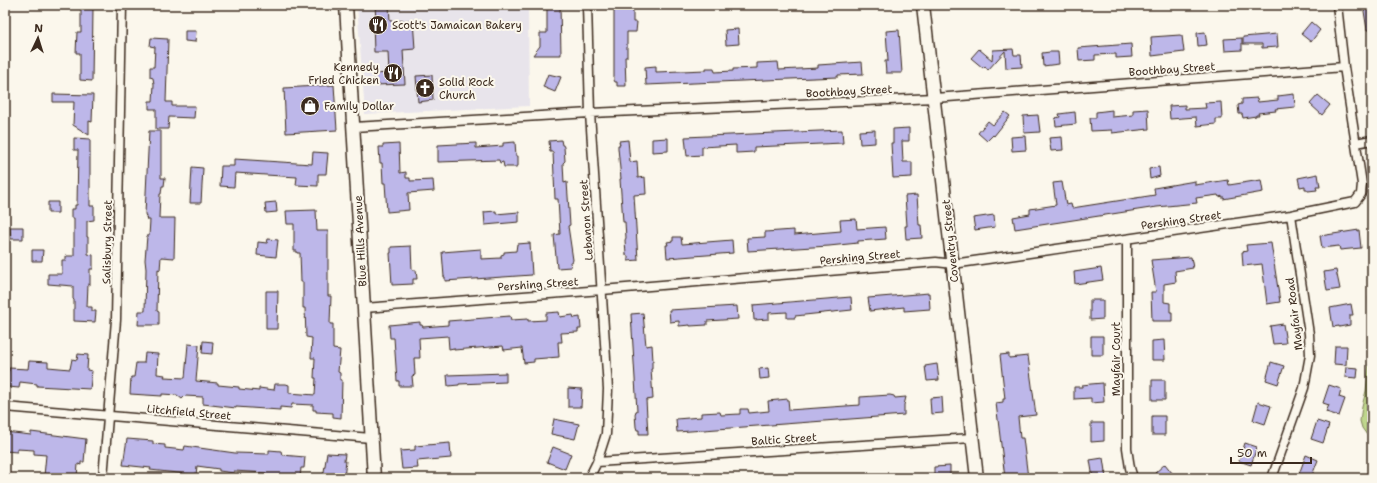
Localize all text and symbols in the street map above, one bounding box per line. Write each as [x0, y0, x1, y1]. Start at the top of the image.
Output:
restaurant icon: Scott's Jamaican Bakery [367, 14, 389, 36]
north arrow [18, 18, 58, 58]
place label: Scott's Jamaican Bakery [392, 18, 522, 33]
text: N [34, 21, 44, 36]
street label: Boothbay Street [1128, 59, 1216, 80]
place label: Kennedy Fried Chicken [308, 60, 379, 88]
restaurant icon: Kennedy Fried Chicken [382, 62, 404, 84]
place label: Solid Rock Church [439, 75, 494, 103]
church icon: Solid Rock Church [414, 77, 436, 99]
street label: Boothbay Street [805, 82, 893, 101]
shop icon: Family Dollar [299, 95, 321, 117]
place label: Family Dollar [324, 99, 394, 114]
street label: Lebanon Street [576, 179, 597, 261]
street label: Blue Hills Avenue [351, 195, 370, 287]
street label: Coventry Street [939, 198, 962, 283]
street label: Salisbury Street [99, 200, 116, 284]
street label: Pershing Street [1140, 207, 1222, 234]
street label: Pershing Street [819, 246, 901, 269]
street label: Pershing Street [497, 274, 579, 295]
street label: Mayfair Road [1283, 277, 1306, 351]
street label: Mayfair Court [1109, 321, 1124, 396]
street label: Litchfield Street [146, 401, 232, 424]
street label: Baltic Street [751, 430, 817, 449]
scale bar [1231, 439, 1311, 465]
text: 50 m [1237, 445, 1267, 461]

